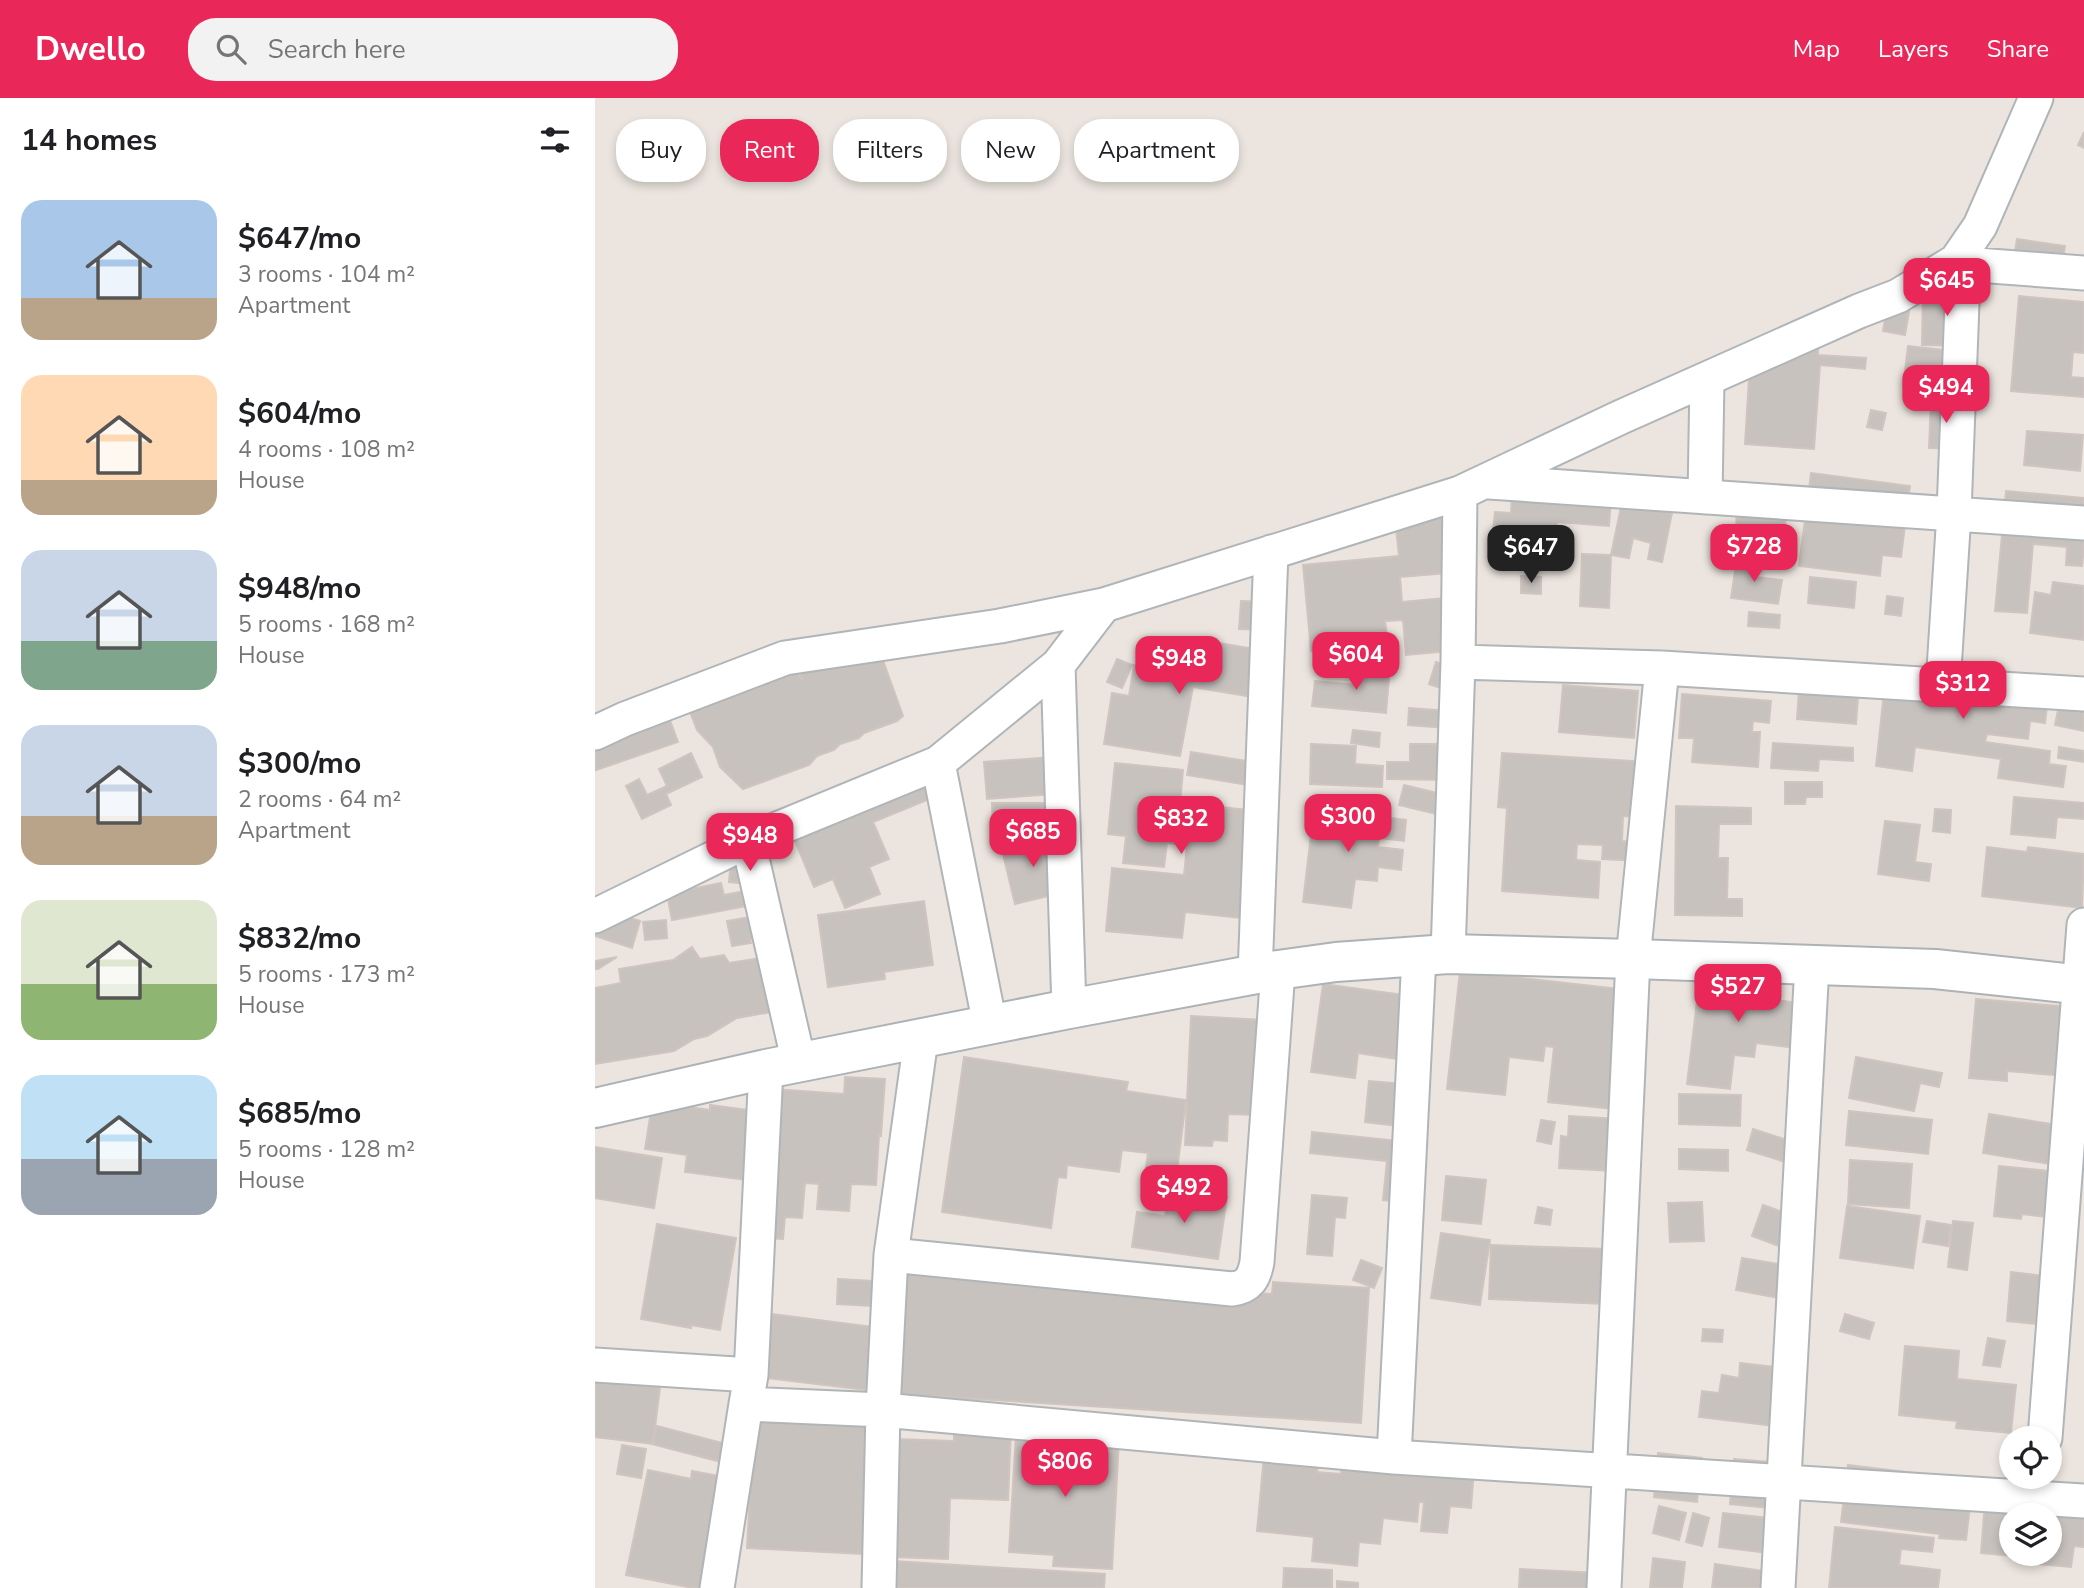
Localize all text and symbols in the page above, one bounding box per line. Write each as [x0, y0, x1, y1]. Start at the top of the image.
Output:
search box [188, 18, 678, 81]
text: Dwello [35, 27, 146, 72]
icon: search [212, 30, 250, 68]
text: Search here [268, 32, 406, 67]
text: Map [1793, 33, 1840, 65]
text: Layers [1878, 33, 1949, 65]
text: Share [1987, 33, 2049, 65]
chip: Buy [616, 119, 706, 182]
chip: Rent [720, 119, 819, 182]
chip: Filters [833, 119, 947, 182]
chip: New [961, 119, 1060, 182]
chip: Apartment [1074, 119, 1239, 182]
text: 14 homes [21, 120, 157, 161]
icon: filters [536, 121, 574, 159]
text: $647/mo [238, 218, 361, 259]
icon: home [77, 228, 161, 312]
pin: $645 [1906, 258, 1988, 318]
text: 3 rooms · 104 m² [238, 259, 415, 290]
text: $645 [1919, 265, 1975, 296]
text: Apartment [238, 290, 350, 321]
pin: $494 [1905, 366, 1987, 425]
text: $494 [1918, 372, 1974, 403]
text: $604/mo [238, 393, 361, 434]
icon: home [77, 403, 161, 487]
text: 4 rooms · 108 m² [238, 434, 415, 465]
text: House [238, 465, 305, 496]
pin: $728 [1713, 524, 1795, 584]
pin: $647 [1490, 526, 1572, 585]
text: $728 [1726, 531, 1782, 562]
text: $647 [1503, 532, 1559, 563]
text: $948/mo [238, 568, 361, 609]
icon: home [77, 578, 161, 662]
text: 5 rooms · 168 m² [238, 609, 415, 640]
pin: $604 [1315, 632, 1397, 692]
pin: $948 [1138, 636, 1220, 696]
text: $604 [1328, 639, 1384, 670]
text: House [238, 640, 305, 671]
text: $948 [1151, 643, 1207, 674]
pin: $312 [1922, 662, 2004, 721]
text: $312 [1935, 668, 1991, 699]
text: $300/mo [238, 743, 361, 784]
icon: home [77, 753, 161, 837]
text: 2 rooms · 64 m² [238, 784, 401, 815]
pin: $300 [1307, 794, 1389, 854]
pin: $832 [1140, 796, 1222, 856]
text: $300 [1320, 801, 1376, 832]
text: $832 [1153, 803, 1209, 834]
pin: $685 [992, 810, 1074, 869]
pin: $948 [709, 814, 791, 873]
text: Apartment [238, 815, 350, 846]
text: $685 [1005, 816, 1061, 847]
text: $948 [722, 820, 778, 851]
text: $832/mo [238, 918, 361, 959]
icon: home [77, 928, 161, 1012]
text: 5 rooms · 173 m² [238, 959, 415, 990]
pin: $527 [1697, 964, 1779, 1024]
text: $527 [1710, 971, 1766, 1002]
text: House [238, 990, 305, 1021]
text: $685/mo [238, 1093, 361, 1134]
icon: home [77, 1103, 161, 1187]
text: 5 rooms · 128 m² [238, 1134, 415, 1165]
text: House [238, 1165, 305, 1196]
pin: $492 [1143, 1166, 1225, 1225]
text: $492 [1156, 1172, 1212, 1203]
map controls [1999, 1426, 2062, 1566]
button: locate [1999, 1426, 2062, 1489]
pin: $806 [1024, 1440, 1106, 1499]
text: $806 [1037, 1446, 1093, 1477]
button: layers [1999, 1503, 2062, 1566]

